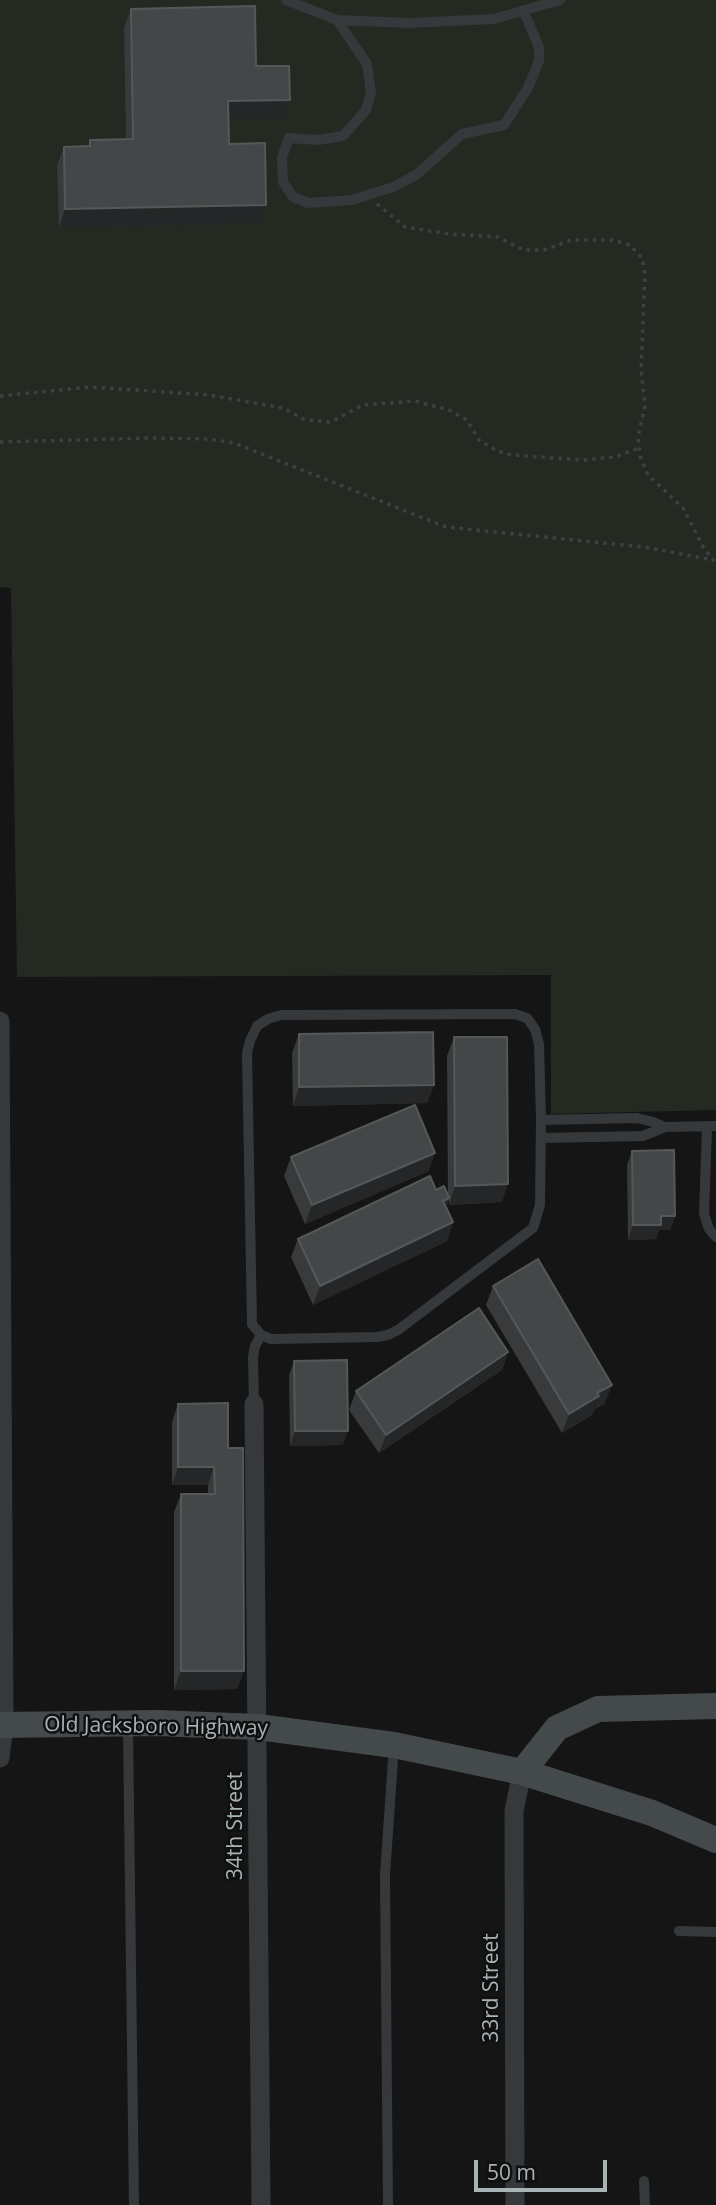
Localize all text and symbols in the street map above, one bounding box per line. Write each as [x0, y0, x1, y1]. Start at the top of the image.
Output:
street label: Old Jacksboro Highway [44, 1712, 268, 1742]
street label: 34th Street [223, 1772, 249, 1880]
street label: 33rd Street [479, 1933, 505, 2043]
scale bar [478, 2146, 611, 2190]
text: 50 m [487, 2158, 536, 2186]

